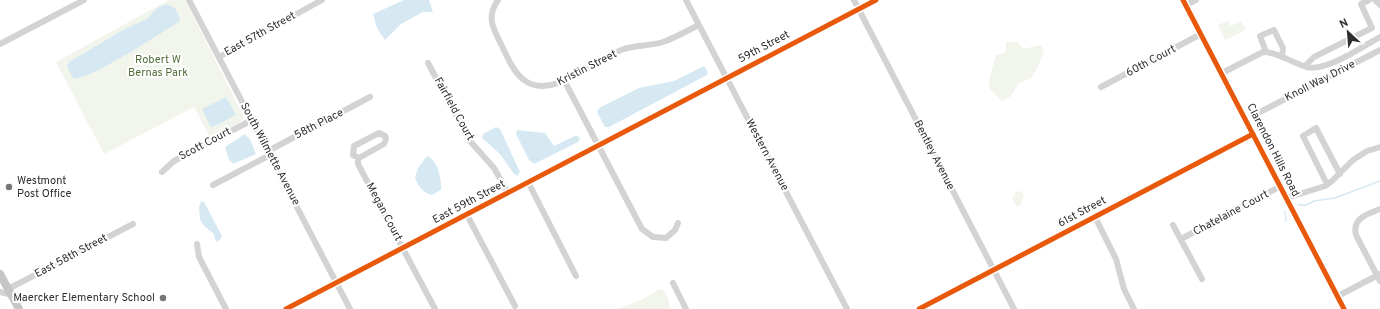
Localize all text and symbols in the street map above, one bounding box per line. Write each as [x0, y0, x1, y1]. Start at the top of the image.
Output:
street label: East 57th Street [222, 9, 298, 59]
north arrow [1328, 12, 1368, 52]
text: N [1337, 16, 1351, 32]
street label: 59th Street [736, 28, 792, 66]
street label: 60th Court [1124, 42, 1178, 80]
street label: Kristin Street [555, 47, 619, 89]
park label: Robert W Bernas Park [128, 53, 188, 80]
street label: Knoll Way Drive [1282, 57, 1358, 105]
street label: Fairfield Court [431, 75, 477, 143]
street label: South Wilmette Avenue [237, 100, 303, 208]
street label: Clarendon Hills Road [1243, 101, 1303, 199]
street label: 58th Place [292, 106, 346, 142]
street label: Western Avenue [742, 117, 792, 193]
street label: Bentley Avenue [910, 118, 958, 192]
street label: Scott Court [177, 124, 233, 164]
place label: Westmont Post Office [17, 174, 72, 201]
street label: East 59th Street [430, 177, 508, 227]
street label: Megan Court [363, 180, 405, 244]
marker: Westmont Post Office [4, 182, 14, 192]
street label: Chatelaine Court [1191, 187, 1271, 239]
street label: 61st Street [1056, 193, 1108, 231]
street label: East 58th Street [32, 231, 110, 281]
place label: Maercker Elementary School [13, 291, 155, 305]
marker: Maercker Elementary School [158, 293, 168, 303]

